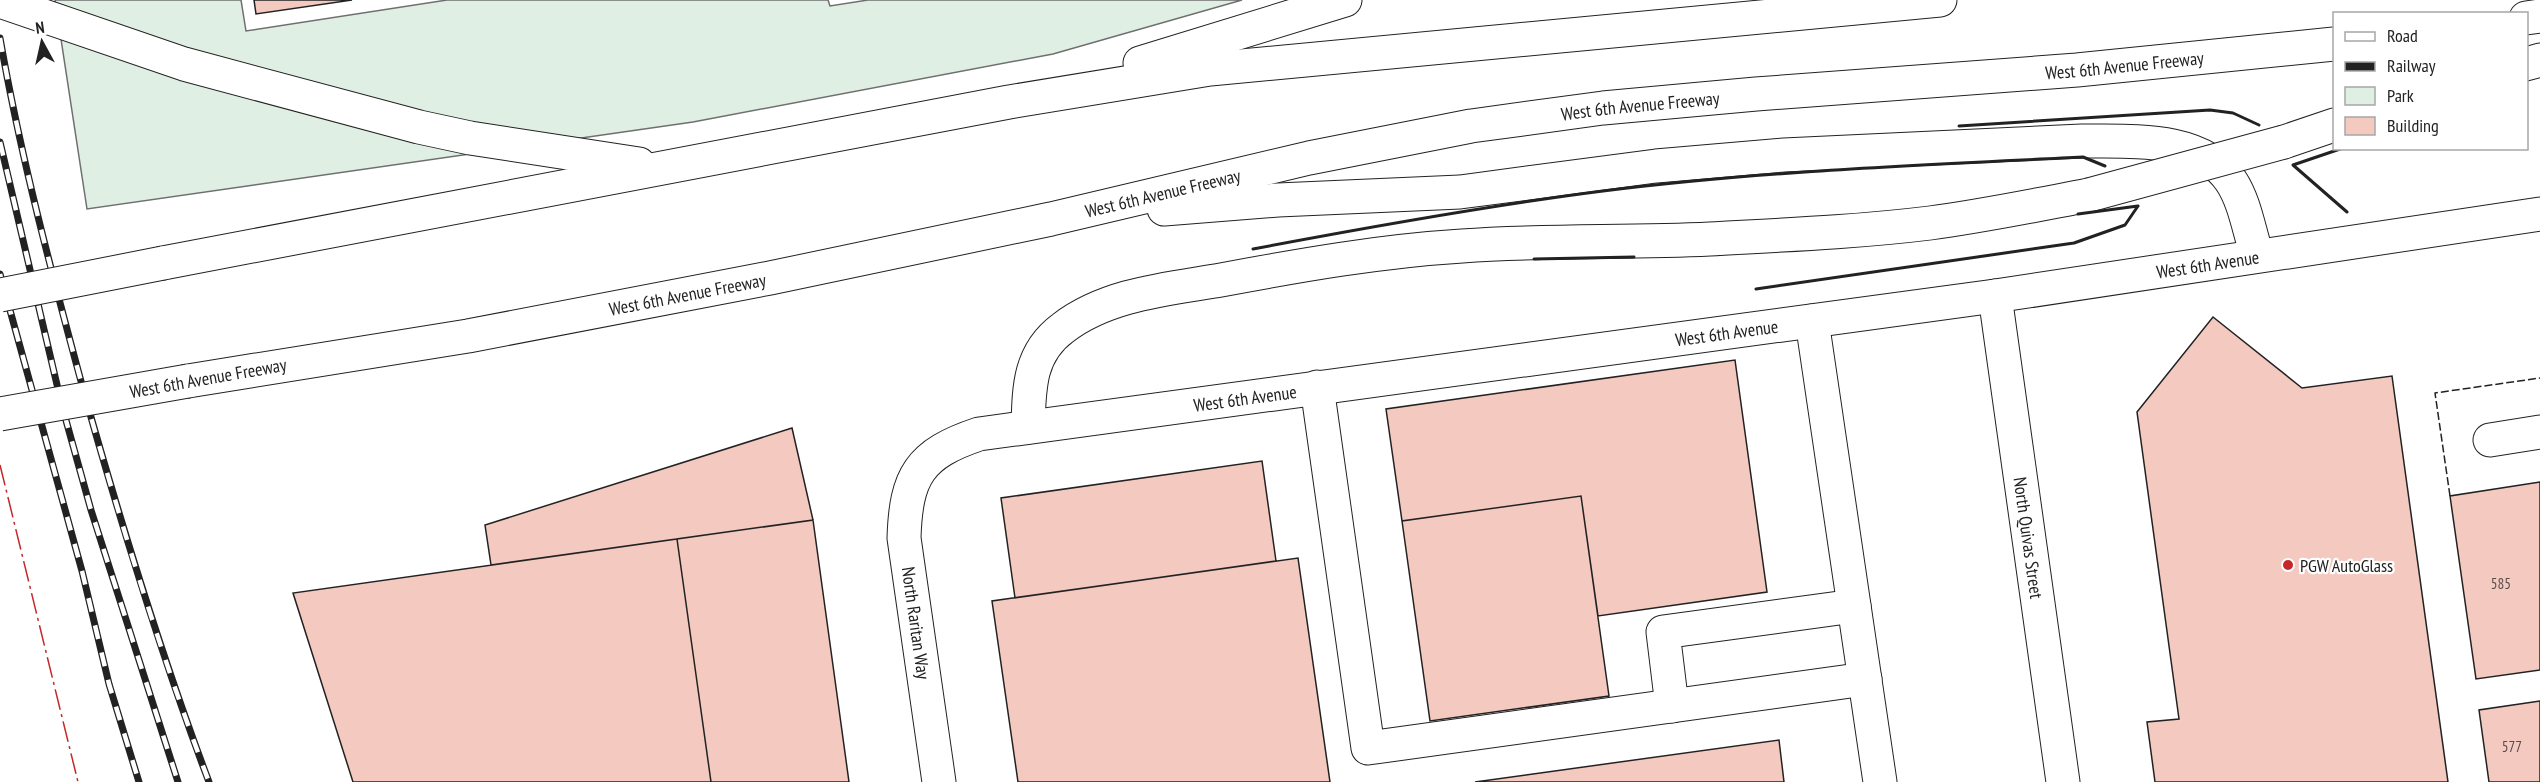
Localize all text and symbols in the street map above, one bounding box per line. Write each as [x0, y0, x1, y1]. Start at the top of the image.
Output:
north arrow [12, 12, 72, 72]
legend [2333, 12, 2528, 150]
text: N [34, 17, 46, 38]
text: Road [2387, 24, 2418, 47]
street label: West 6th Avenue Freeway [2044, 46, 2205, 84]
text: Railway [2387, 54, 2436, 77]
text: Park [2387, 84, 2414, 107]
street label: West 6th Avenue Freeway [1560, 86, 1721, 125]
text: Building [2387, 114, 2439, 137]
street label: West 6th Avenue Freeway [1083, 163, 1243, 222]
street label: West 6th Avenue [2155, 245, 2261, 283]
street label: West 6th Avenue Freeway [607, 268, 768, 320]
street label: West 6th Avenue [1674, 314, 1779, 351]
street label: West 6th Avenue Freeway [128, 353, 288, 403]
street label: West 6th Avenue [1192, 380, 1298, 416]
street label: North Quivas Street [2009, 475, 2049, 600]
place label: PGW AutoGlass [2300, 554, 2393, 577]
marker: PGW AutoGlass [2281, 558, 2295, 572]
street label: North Raritan Way [897, 565, 935, 681]
house number: 585 [2491, 574, 2511, 593]
house number: 577 [2502, 737, 2522, 756]

